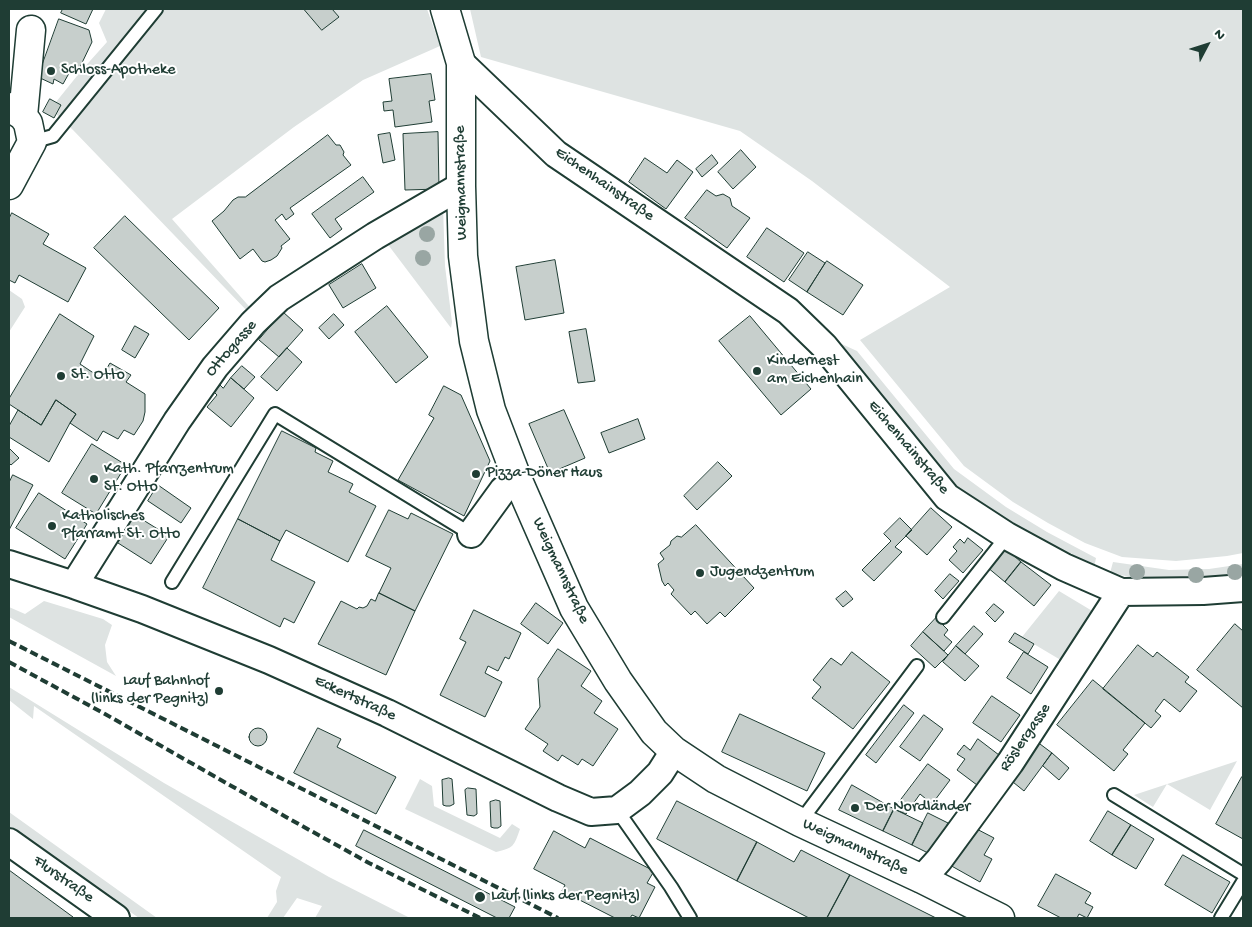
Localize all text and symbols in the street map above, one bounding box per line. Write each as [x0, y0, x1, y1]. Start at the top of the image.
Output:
north arrow [1182, 20, 1232, 70]
text: N [1209, 26, 1228, 44]
place label: Schloss-Apotheke [61, 61, 175, 81]
marker: Schloss-Apotheke [45, 65, 57, 77]
street label: Weigmannstraße [451, 125, 473, 241]
street label: Eichenhainstraße [551, 144, 657, 226]
street label: Ottogasse [202, 317, 262, 381]
place label: Kindernest am Eichenhain [767, 352, 863, 390]
marker: Kindernest am Eichenhain [751, 365, 763, 377]
place label: St. Otto [71, 366, 125, 386]
marker: St. Otto [55, 370, 67, 382]
street label: Eichenhainstraße [863, 397, 953, 499]
place label: Kath. Pfarrzentrum St. Otto [104, 460, 234, 498]
place label: Pizza-Döner Haus [486, 464, 602, 484]
marker: Pizza-Döner Haus [470, 468, 482, 480]
marker: Kath. Pfarrzentrum St. Otto [88, 473, 100, 485]
place label: Katholisches Pfarramt St. Otto [62, 507, 180, 545]
street label: Weigmannstraße [527, 515, 593, 627]
marker: Katholisches Pfarramt St. Otto [46, 520, 58, 532]
place label: Jugendzentrum [710, 563, 814, 583]
marker: Jugendzentrum [694, 567, 706, 579]
place label: Lauf Bahnhof (links der Pegnitz) [91, 672, 209, 710]
street label: Eckertstraße [311, 672, 399, 726]
marker: Lauf Bahnhof (links der Pegnitz) [213, 685, 225, 697]
street label: Röslergasse [996, 700, 1056, 776]
place label: Der Nordländer [865, 798, 970, 818]
marker: Der Nordländer [849, 802, 861, 814]
street label: Weigmannstraße [799, 815, 911, 881]
street label: Flurstraße [29, 852, 97, 908]
place label: Lauf (links der Pegnitz) [491, 887, 640, 907]
marker: Lauf (links der Pegnitz) [473, 890, 487, 904]

